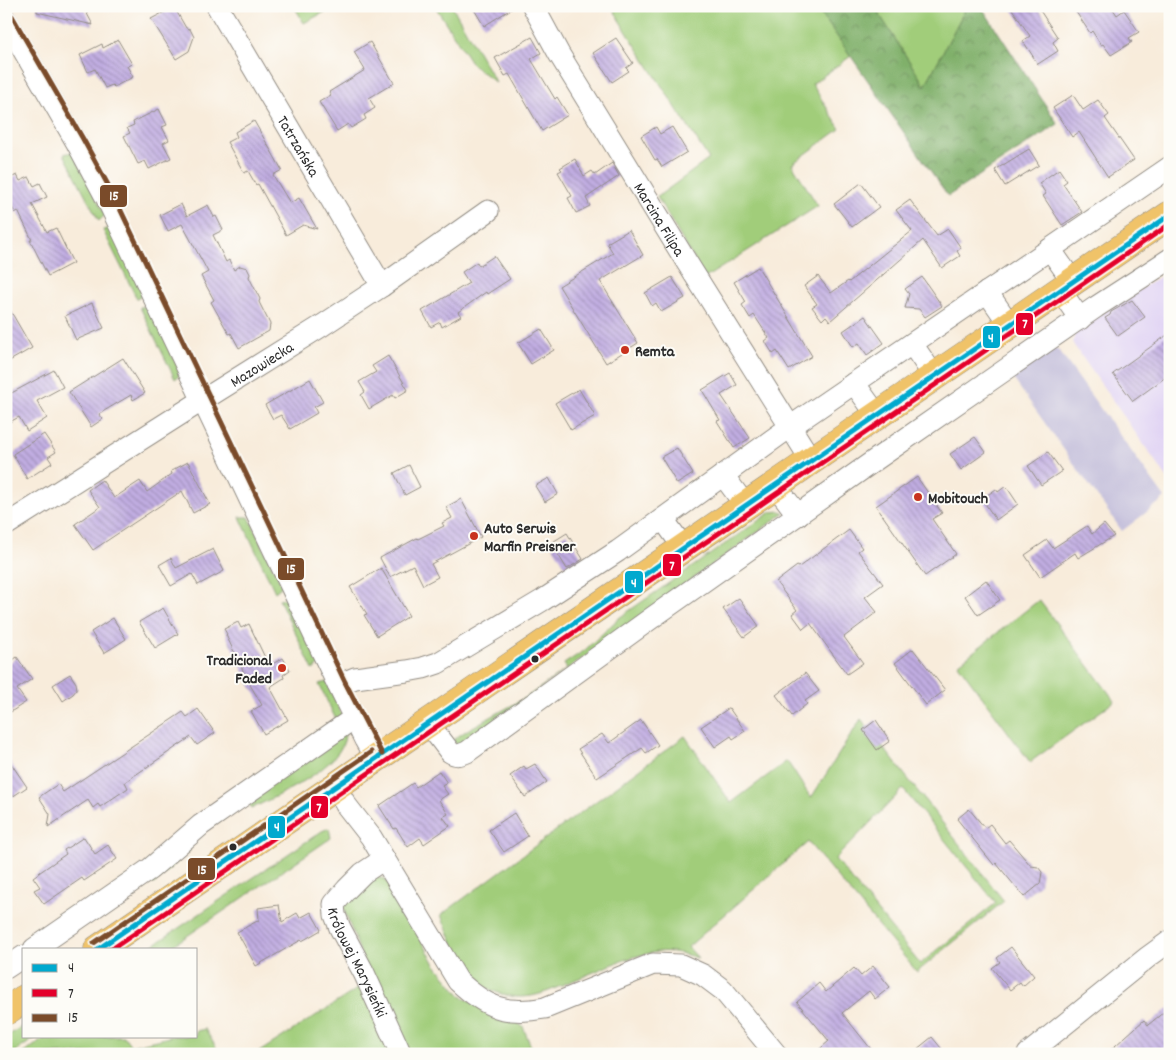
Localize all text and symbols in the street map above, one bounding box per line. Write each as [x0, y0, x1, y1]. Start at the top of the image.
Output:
street label: Tatrzańska [270, 112, 324, 182]
street label: Marcina Filipa [627, 179, 690, 262]
line badge: 15 [99, 184, 128, 208]
text: 15 [109, 187, 119, 207]
line badge: 7 [1015, 312, 1034, 336]
text: 7 [1022, 315, 1028, 335]
line badge: 4 [982, 325, 1001, 349]
text: 4 [988, 329, 994, 349]
street label: Mazowiecka [226, 337, 299, 394]
place label: Remta [635, 341, 676, 364]
marker: Remta [619, 344, 631, 356]
place label: Mobitouch [928, 488, 988, 511]
marker: Mobitouch [912, 491, 924, 503]
place label: Auto Serwis Marfin Preisner [484, 518, 577, 559]
marker: Auto Serwis Marfin Preisner [468, 530, 480, 542]
line badge: 7 [662, 553, 682, 577]
line badge: 15 [277, 557, 305, 581]
text: 7 [669, 557, 675, 577]
text: 15 [286, 560, 296, 580]
line badge: 4 [624, 570, 644, 594]
text: 4 [631, 574, 637, 594]
place label: Tradicional Faded [207, 650, 272, 691]
unlabelled marker [530, 654, 540, 664]
marker: Tradicional Faded [276, 662, 288, 674]
line badge: 7 [310, 795, 329, 819]
text: 7 [316, 799, 322, 819]
line badge: 4 [267, 815, 286, 839]
text: 4 [274, 818, 280, 838]
unlabelled marker [228, 842, 238, 852]
line badge: 15 [187, 857, 216, 881]
text: 15 [197, 861, 207, 881]
street label: Królowej Marysieńki [320, 907, 392, 1022]
legend [22, 948, 198, 1038]
text: 4 [68, 958, 74, 980]
text: 7 [68, 984, 74, 1006]
text: 15 [68, 1008, 78, 1030]

